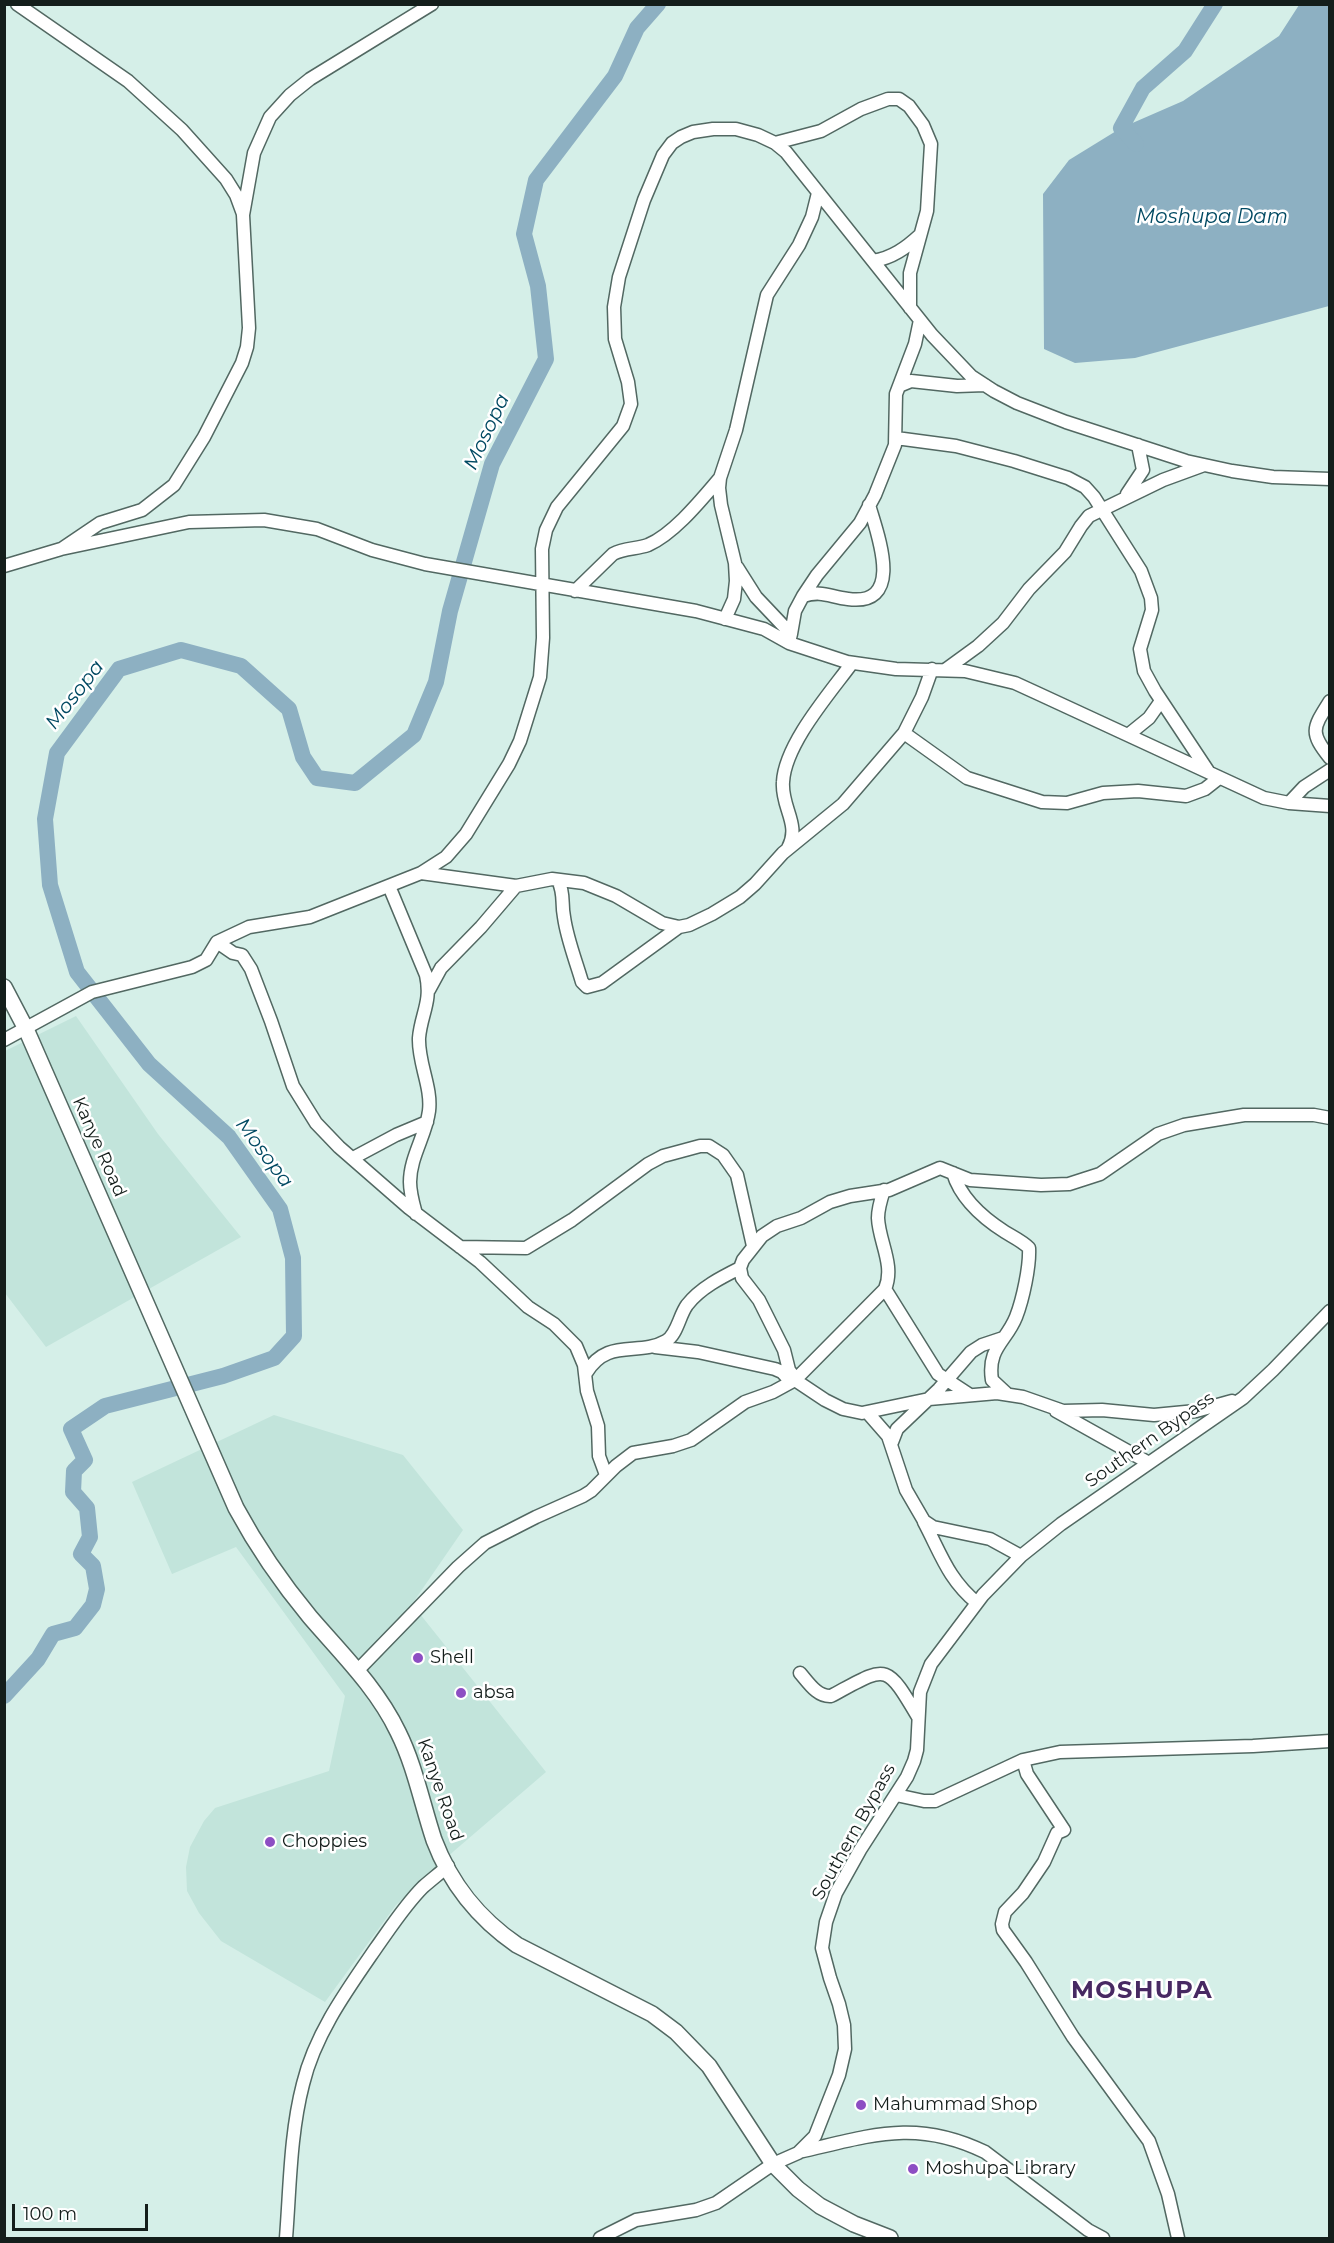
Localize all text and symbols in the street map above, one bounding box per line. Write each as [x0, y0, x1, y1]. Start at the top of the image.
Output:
water label: Moshupa Dam [1136, 205, 1288, 229]
water label: Mosopa [459, 390, 515, 474]
water label: Mosopa [41, 656, 109, 734]
street label: Kanye Road [67, 1094, 131, 1200]
water label: Mosopa [230, 1113, 298, 1193]
street label: Southern Bypass [1081, 1387, 1219, 1493]
place label: Shell [430, 1647, 474, 1669]
marker: Shell [411, 1651, 425, 1665]
place label: absa [473, 1682, 515, 1704]
marker: absa [454, 1686, 468, 1700]
street label: Kanye Road [412, 1736, 468, 1844]
street label: Southern Bypass [808, 1760, 900, 1904]
place label: Choppies [282, 1831, 367, 1853]
marker: Choppies [263, 1835, 277, 1849]
district label: MOSHUPA [1071, 1977, 1213, 2005]
place label: Mahummad Shop [873, 2094, 1038, 2116]
marker: Mahummad Shop [854, 2098, 868, 2112]
place label: Moshupa Library [925, 2158, 1076, 2180]
marker: Moshupa Library [906, 2162, 920, 2176]
scale bar [15, 2192, 152, 2230]
text: 100 m [23, 2203, 77, 2225]

